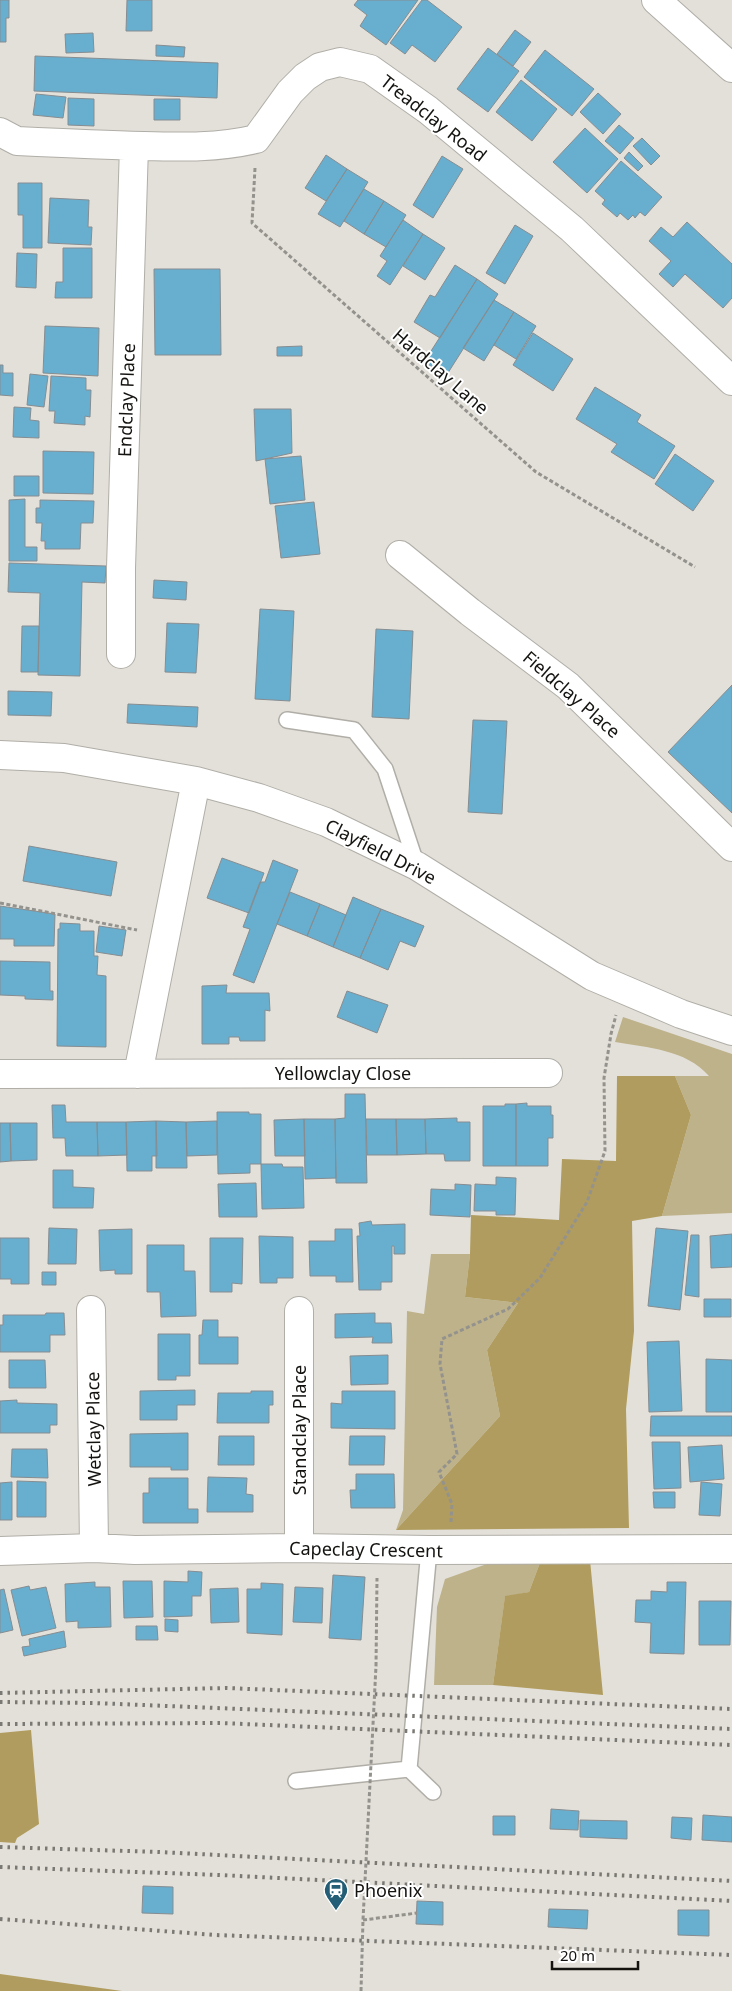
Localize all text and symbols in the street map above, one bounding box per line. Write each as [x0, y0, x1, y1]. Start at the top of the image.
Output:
street label: Treadclay Road [376, 69, 492, 167]
street label: Hardclay Lane [388, 323, 494, 419]
street label: Endclay Place [112, 343, 140, 457]
street label: Fieldclay Place [518, 645, 626, 743]
street label: Clayfield Drive [322, 813, 440, 889]
street label: Yellowclay Close [275, 1061, 411, 1085]
street label: Standclay Place [287, 1365, 311, 1495]
street label: Wetclay Place [80, 1371, 106, 1487]
street label: Capeclay Crescent [289, 1536, 443, 1562]
station icon: Phoenix [323, 1877, 349, 1911]
place label: Phoenix [354, 1878, 423, 1902]
scale bar [552, 1938, 638, 1970]
text: 20 m [560, 1945, 595, 1965]

